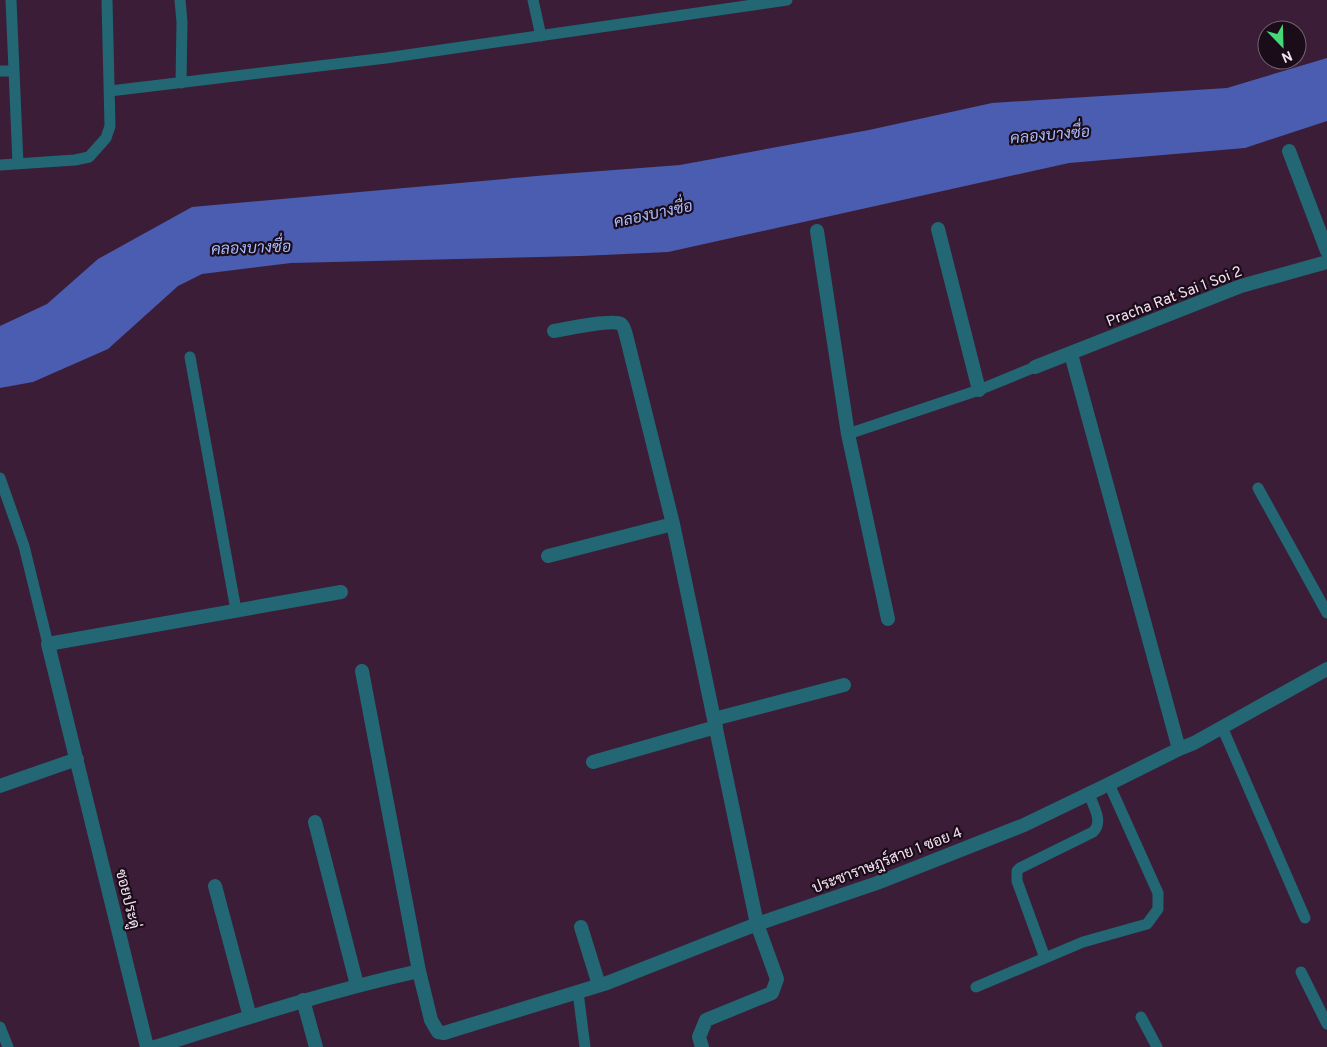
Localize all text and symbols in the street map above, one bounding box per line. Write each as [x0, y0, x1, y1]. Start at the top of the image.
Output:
north arrow [1257, 20, 1307, 70]
text: N [1279, 46, 1294, 65]
water label: คลองบางซื่อ [1009, 117, 1091, 149]
water label: คลองบางซื่อ [611, 191, 695, 233]
water label: คลองบางซื่อ [210, 232, 291, 260]
street label: Pracha Rat Sai 1 Soi 2 [1104, 263, 1245, 332]
street label: ประชาราษฎร์สาย 1 ซอย 4 [809, 822, 965, 899]
street label: ซอยประดู่ [110, 867, 145, 931]

